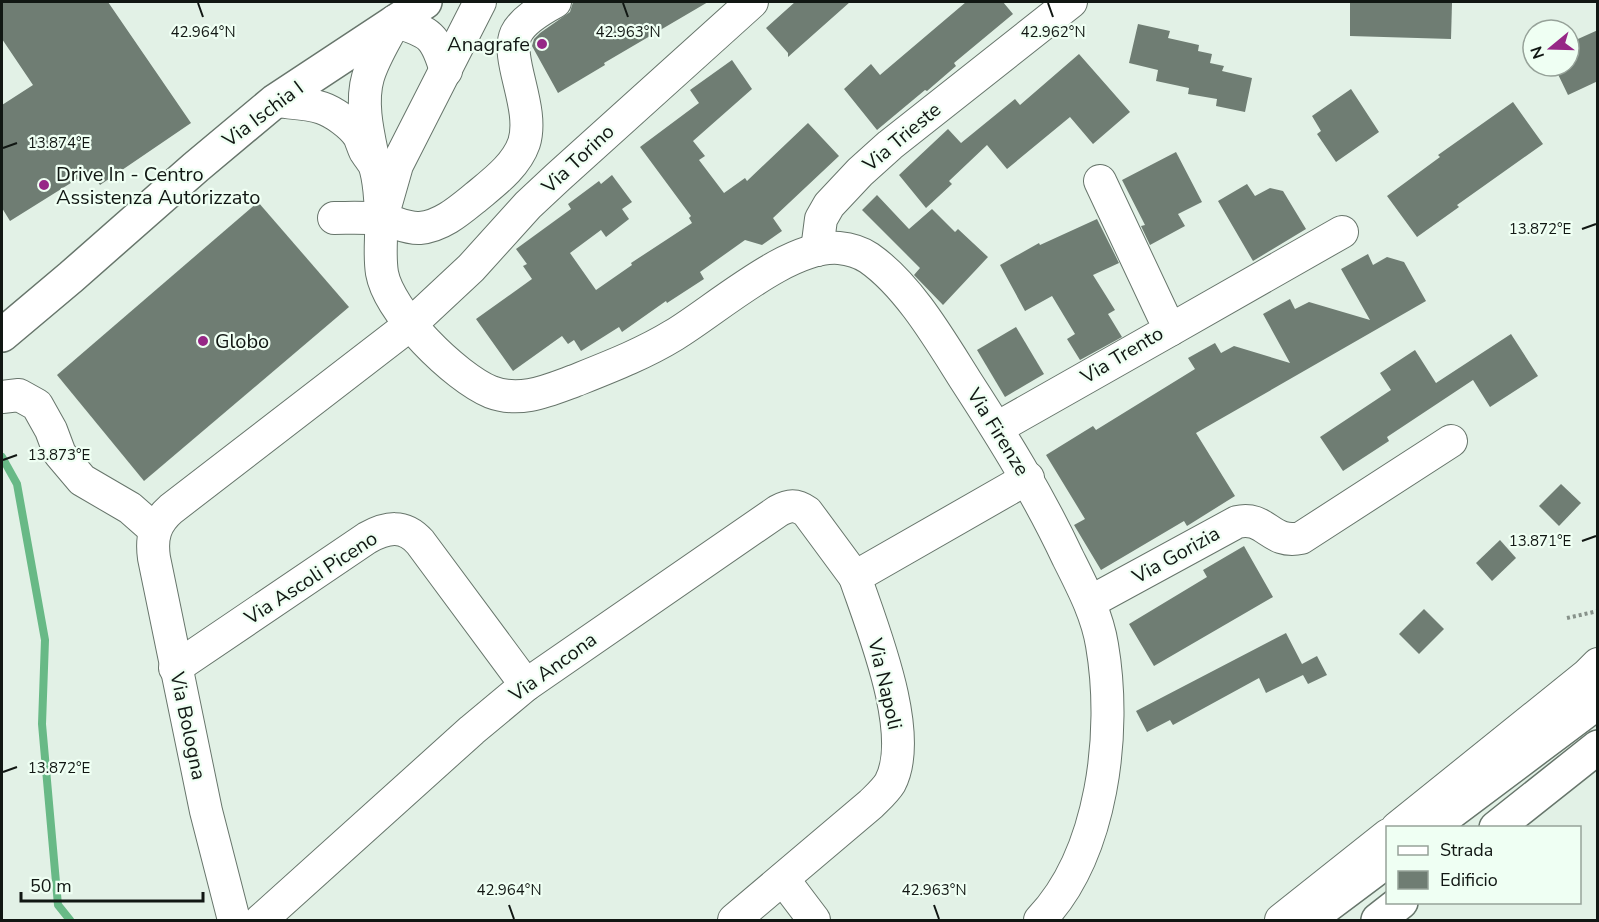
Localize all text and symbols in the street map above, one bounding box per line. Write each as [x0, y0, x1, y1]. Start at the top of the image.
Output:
north arrow [1521, 18, 1581, 78]
text: 42.964°N [170, 22, 236, 42]
text: 42.963°N [595, 22, 661, 42]
text: 42.962°N [1020, 22, 1086, 42]
place label: Anagrafe [447, 31, 530, 58]
marker: Anagrafe [535, 37, 549, 51]
text: N [1525, 43, 1550, 62]
street label: Via Ischia I [216, 75, 309, 154]
street label: Via Trieste [856, 96, 947, 178]
street label: Via Torino [535, 118, 620, 200]
text: 13.874°E [28, 133, 90, 153]
place label: Drive In - Centro Assistenza Autorizzato [56, 161, 260, 211]
marker: Drive In - Centro Assistenza Autorizzato [37, 178, 51, 192]
text: 13.872°E [1509, 219, 1571, 239]
street label: Via Trento [1075, 320, 1168, 391]
place label: Globo [215, 328, 269, 355]
marker: Globo [196, 334, 210, 348]
street label: Via Firenze [960, 382, 1036, 481]
text: 13.873°E [28, 445, 90, 465]
street label: Via Gorizia [1127, 520, 1225, 591]
street label: Via Ascoli Piceno [238, 525, 383, 632]
text: 13.871°E [1509, 531, 1571, 551]
street label: Via Ancona [503, 626, 602, 709]
street label: Via Napoli [861, 635, 909, 732]
street label: Via Bologna [163, 669, 213, 782]
text: 13.872°E [28, 758, 90, 778]
legend [1386, 826, 1581, 904]
text: Strada [1440, 838, 1493, 862]
scale bar [21, 865, 202, 903]
text: Edificio [1440, 868, 1498, 892]
text: 50 m [30, 874, 72, 898]
text: 42.964°N [476, 880, 542, 900]
text: 42.963°N [901, 880, 967, 900]

